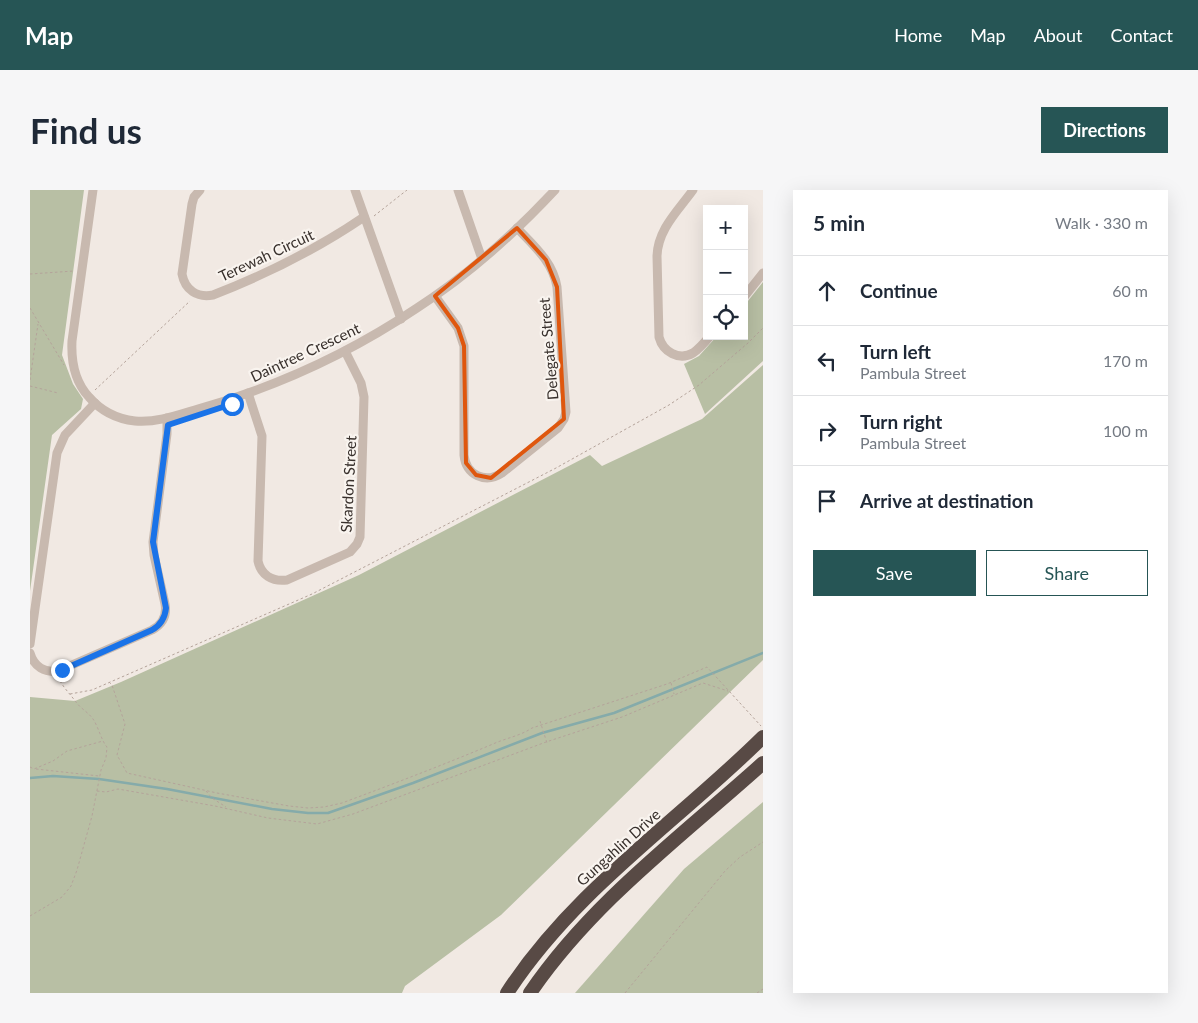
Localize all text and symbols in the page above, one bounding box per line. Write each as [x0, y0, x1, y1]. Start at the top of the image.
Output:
text: Map [25, 21, 73, 50]
text: Home [894, 24, 942, 46]
text: Map [970, 24, 1006, 46]
text: About [1034, 24, 1083, 46]
text: Contact [1111, 24, 1173, 46]
button: Directions [1041, 107, 1168, 153]
text: Find us [30, 109, 142, 151]
map controls [703, 205, 748, 340]
button: + [703, 205, 748, 250]
text: 5 min [813, 210, 865, 235]
text: Walk · 330 m [1055, 213, 1148, 232]
street label: Terewah Circuit [216, 225, 317, 285]
button: − [703, 250, 748, 295]
icon: ahead [813, 277, 841, 305]
text: Continue [860, 279, 938, 302]
text: 60 m [1112, 281, 1148, 300]
button: locate [703, 295, 748, 340]
street label: Delegate Street [535, 297, 561, 401]
street label: Daintree Crescent [247, 318, 363, 385]
text: Turn left [860, 340, 931, 363]
icon: left [813, 347, 841, 375]
text: 170 m [1103, 351, 1148, 370]
text: Pambula Street [860, 363, 966, 382]
route start [221, 393, 244, 416]
text: Turn right [860, 410, 942, 433]
icon: right [813, 417, 841, 445]
text: 100 m [1103, 421, 1148, 440]
text: Pambula Street [860, 433, 966, 452]
street label: Skardon Street [336, 435, 360, 533]
icon: arrive [813, 487, 841, 515]
text: Arrive at destination [860, 489, 1033, 512]
button: Save [813, 550, 976, 596]
button: Share [986, 550, 1148, 596]
route end [51, 659, 74, 682]
street label: Gungahlin Drive [572, 805, 664, 889]

